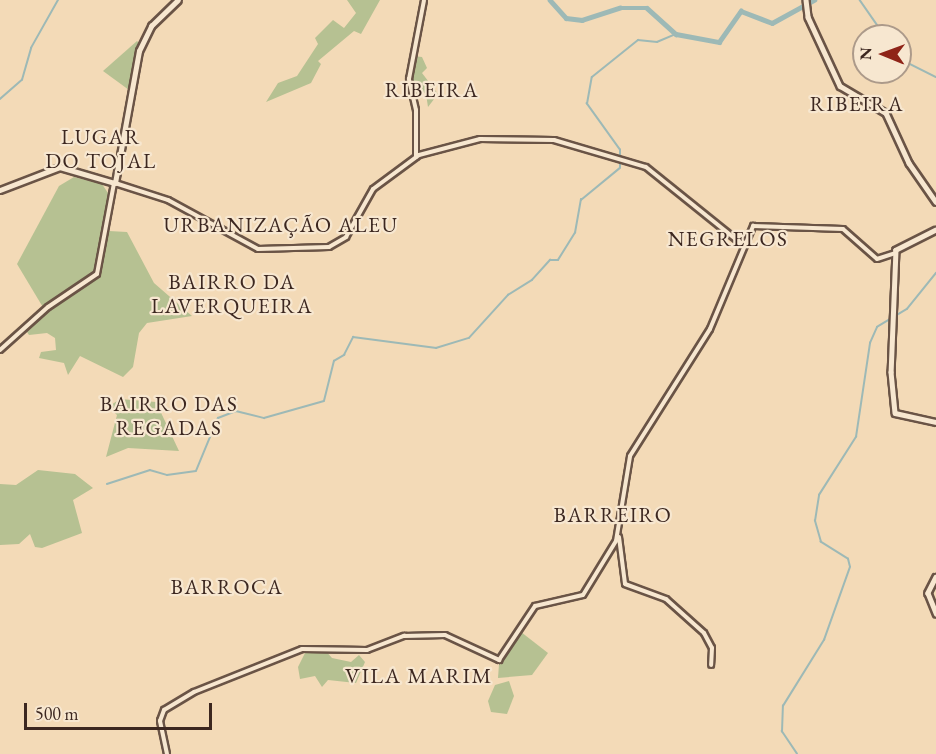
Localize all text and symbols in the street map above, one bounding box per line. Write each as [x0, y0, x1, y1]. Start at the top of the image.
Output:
north arrow [852, 24, 912, 84]
text: N [855, 47, 876, 60]
district label: RIBEIRA [385, 77, 479, 103]
district label: RIBEIRA [810, 91, 904, 117]
district label: LUGAR DO TOJAL [45, 124, 157, 174]
district label: URBANIZAÇÃO ALEU [164, 212, 398, 238]
district label: NEGRELOS [668, 226, 788, 252]
district label: BAIRRO DA LAVERQUEIRA [151, 269, 313, 319]
district label: BAIRRO DAS REGADAS [100, 391, 238, 441]
district label: BARREIRO [554, 502, 672, 528]
district label: BARROCA [171, 574, 283, 600]
district label: VILA MARIM [345, 663, 493, 689]
scale bar [27, 691, 214, 729]
text: 500 m [35, 702, 79, 725]

